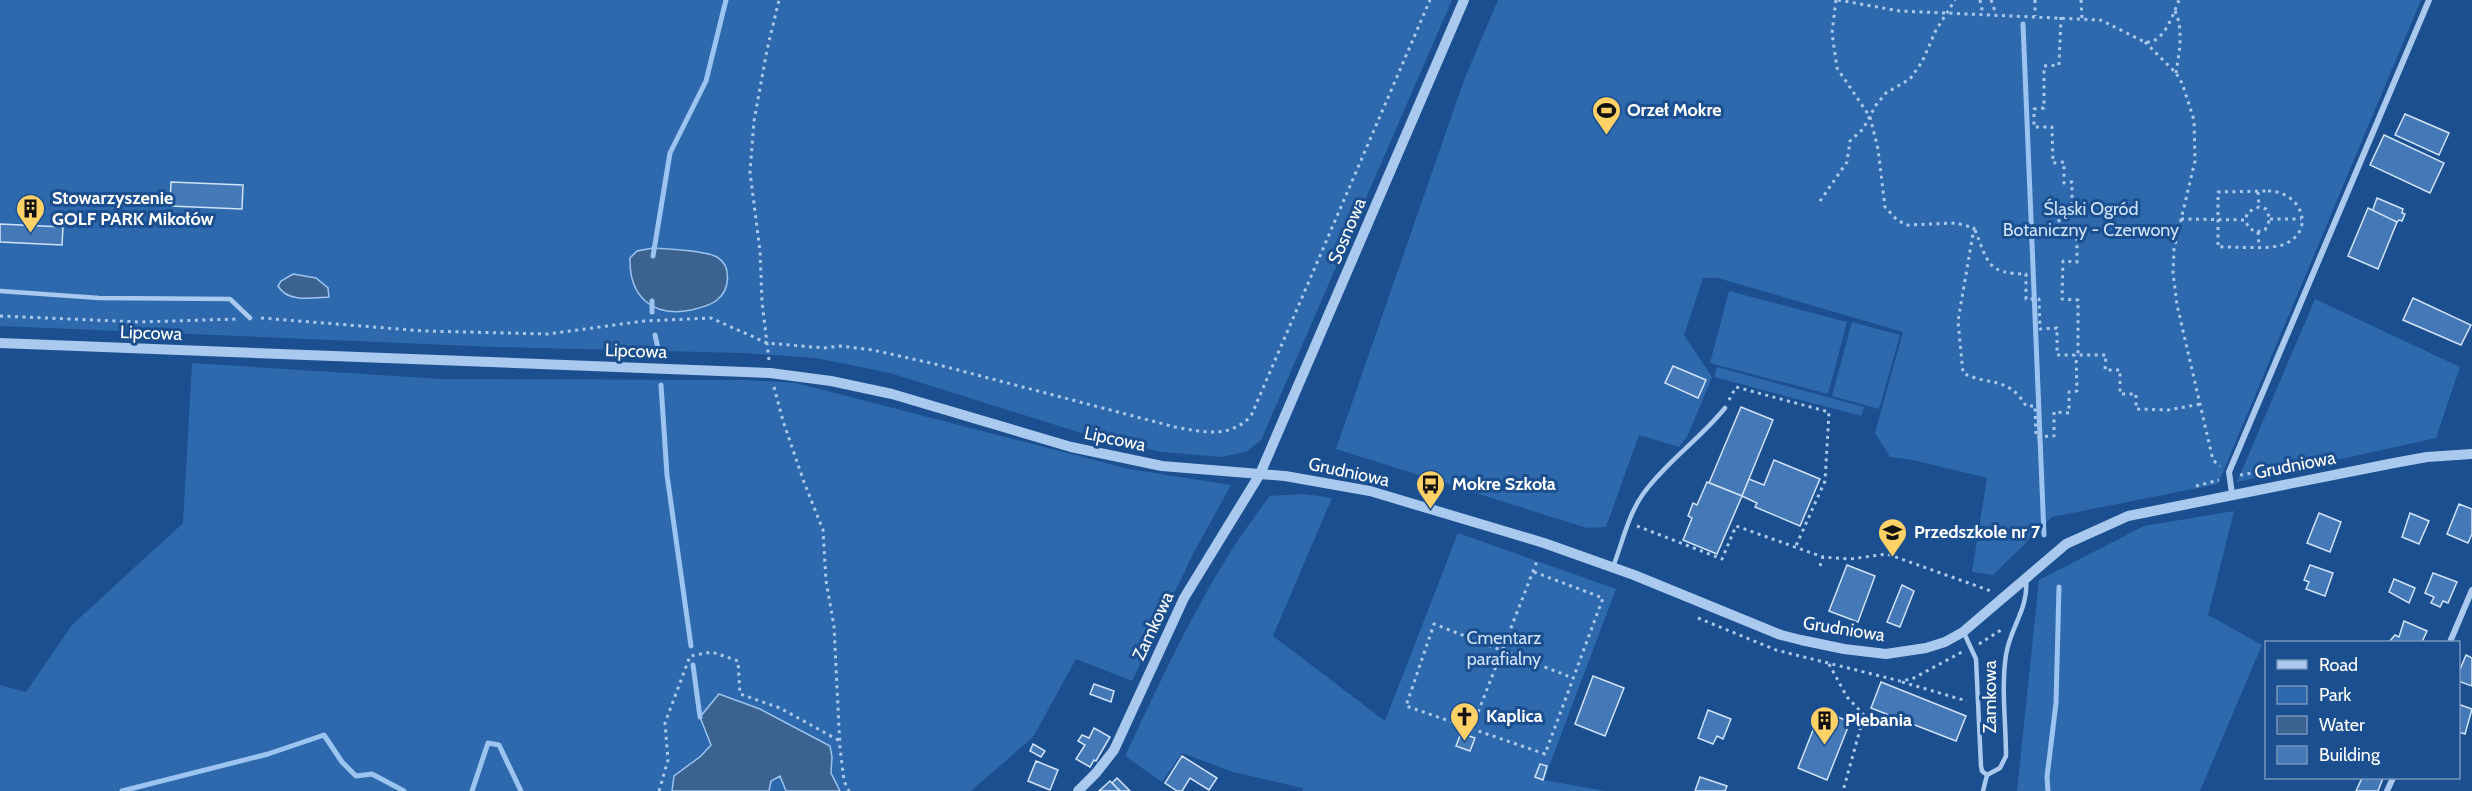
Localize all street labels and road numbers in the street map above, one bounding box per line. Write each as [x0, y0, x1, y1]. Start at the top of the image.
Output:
street label: Sosnowa [1323, 194, 1371, 267]
street label: Lipcowa [119, 321, 183, 345]
street label: Lipcowa [604, 339, 668, 363]
street label: Lipcowa [1082, 422, 1148, 456]
street label: Grudniowa [2252, 446, 2338, 484]
street label: Grudniowa [1306, 453, 1392, 491]
street label: Zamkowa [1128, 588, 1179, 664]
street label: Grudniowa [1802, 612, 1887, 646]
street label: Zamkowa [1979, 660, 2001, 734]

